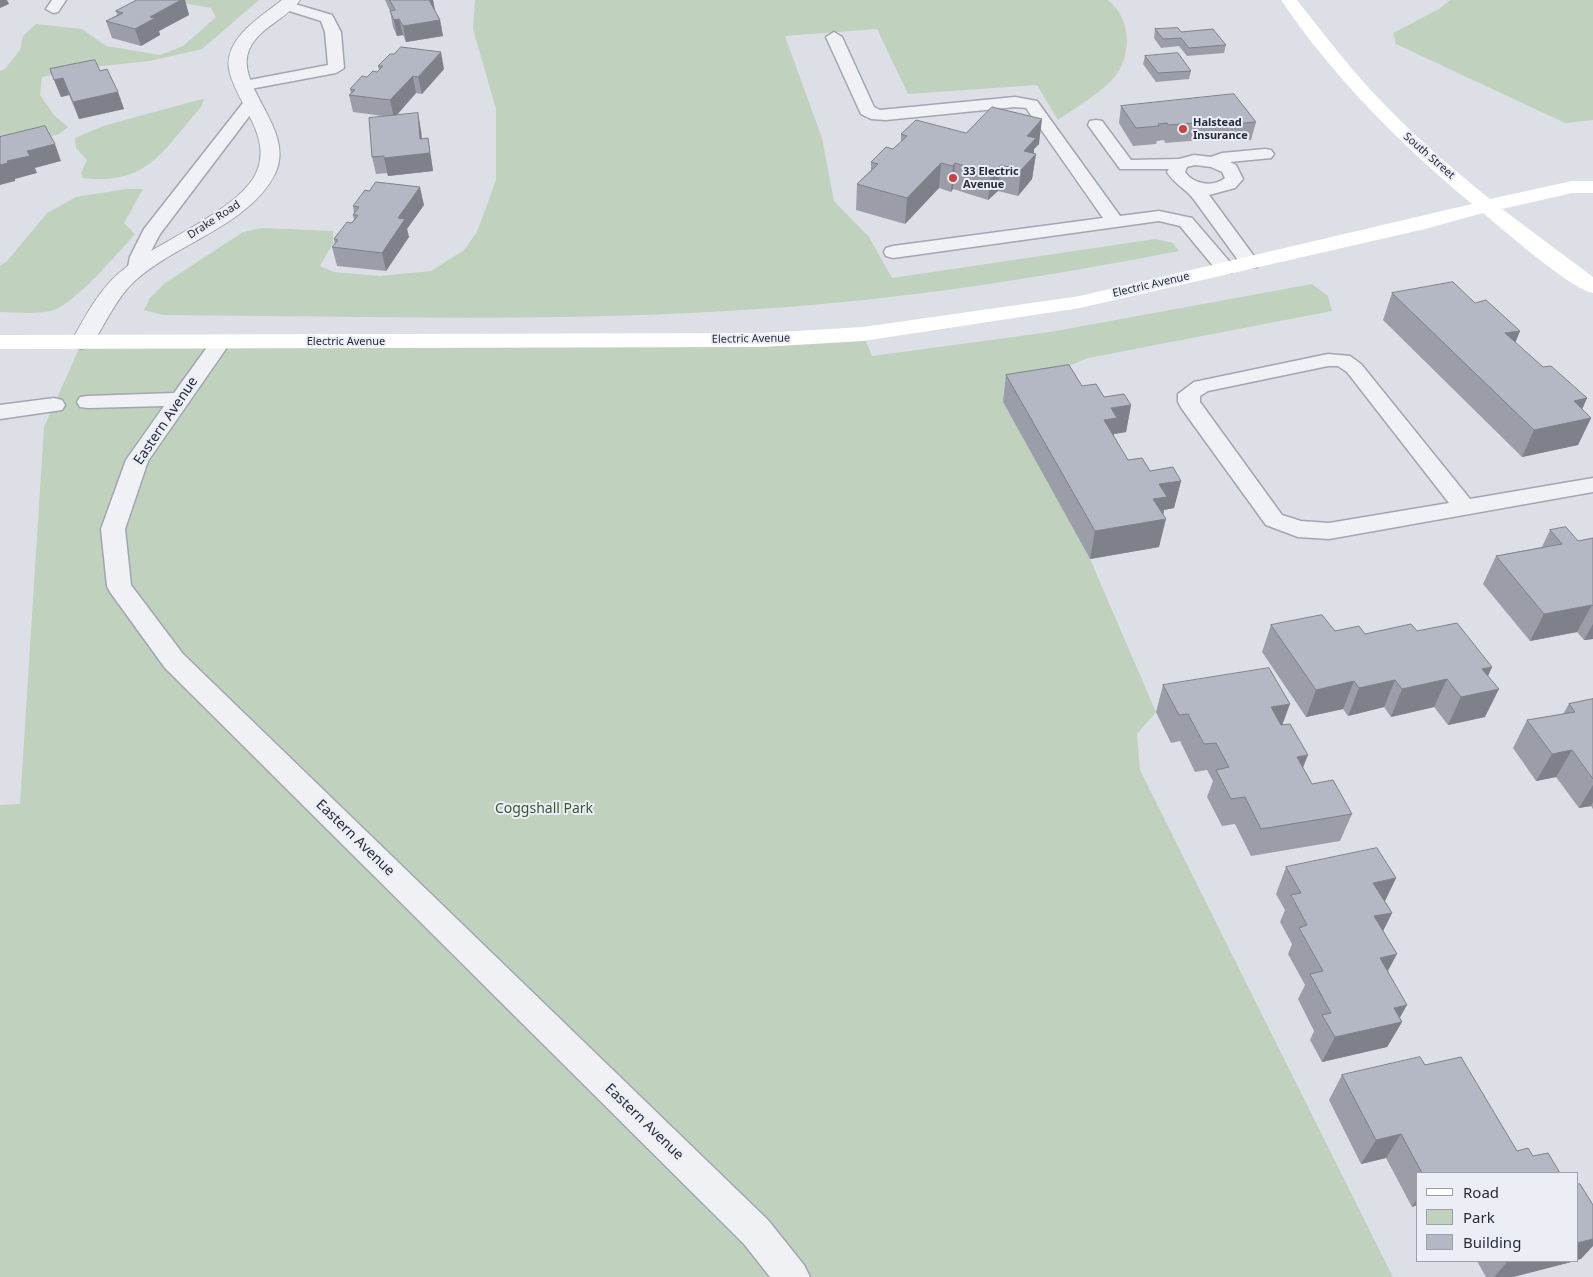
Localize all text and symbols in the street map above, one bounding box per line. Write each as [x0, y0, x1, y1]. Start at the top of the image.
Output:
place label: Halstead Insurance [1193, 116, 1248, 142]
marker: Halstead Insurance [1177, 123, 1189, 135]
street label: South Street [1401, 130, 1457, 182]
place label: 33 Electric Avenue [963, 165, 1019, 191]
marker: 33 Electric Avenue [947, 172, 959, 184]
street label: Drake Road [185, 198, 243, 242]
street label: Electric Avenue [1111, 270, 1191, 300]
street label: Electric Avenue [712, 332, 790, 346]
street label: Electric Avenue [307, 335, 385, 349]
street label: Eastern Avenue [130, 374, 202, 468]
street label: Eastern Avenue [312, 796, 398, 880]
park label: Coggshall Park [495, 801, 593, 817]
street label: Eastern Avenue [601, 1080, 687, 1164]
legend [1416, 1172, 1578, 1262]
text: Road [1463, 1182, 1499, 1202]
text: Park [1463, 1207, 1495, 1227]
text: Building [1463, 1232, 1521, 1252]

